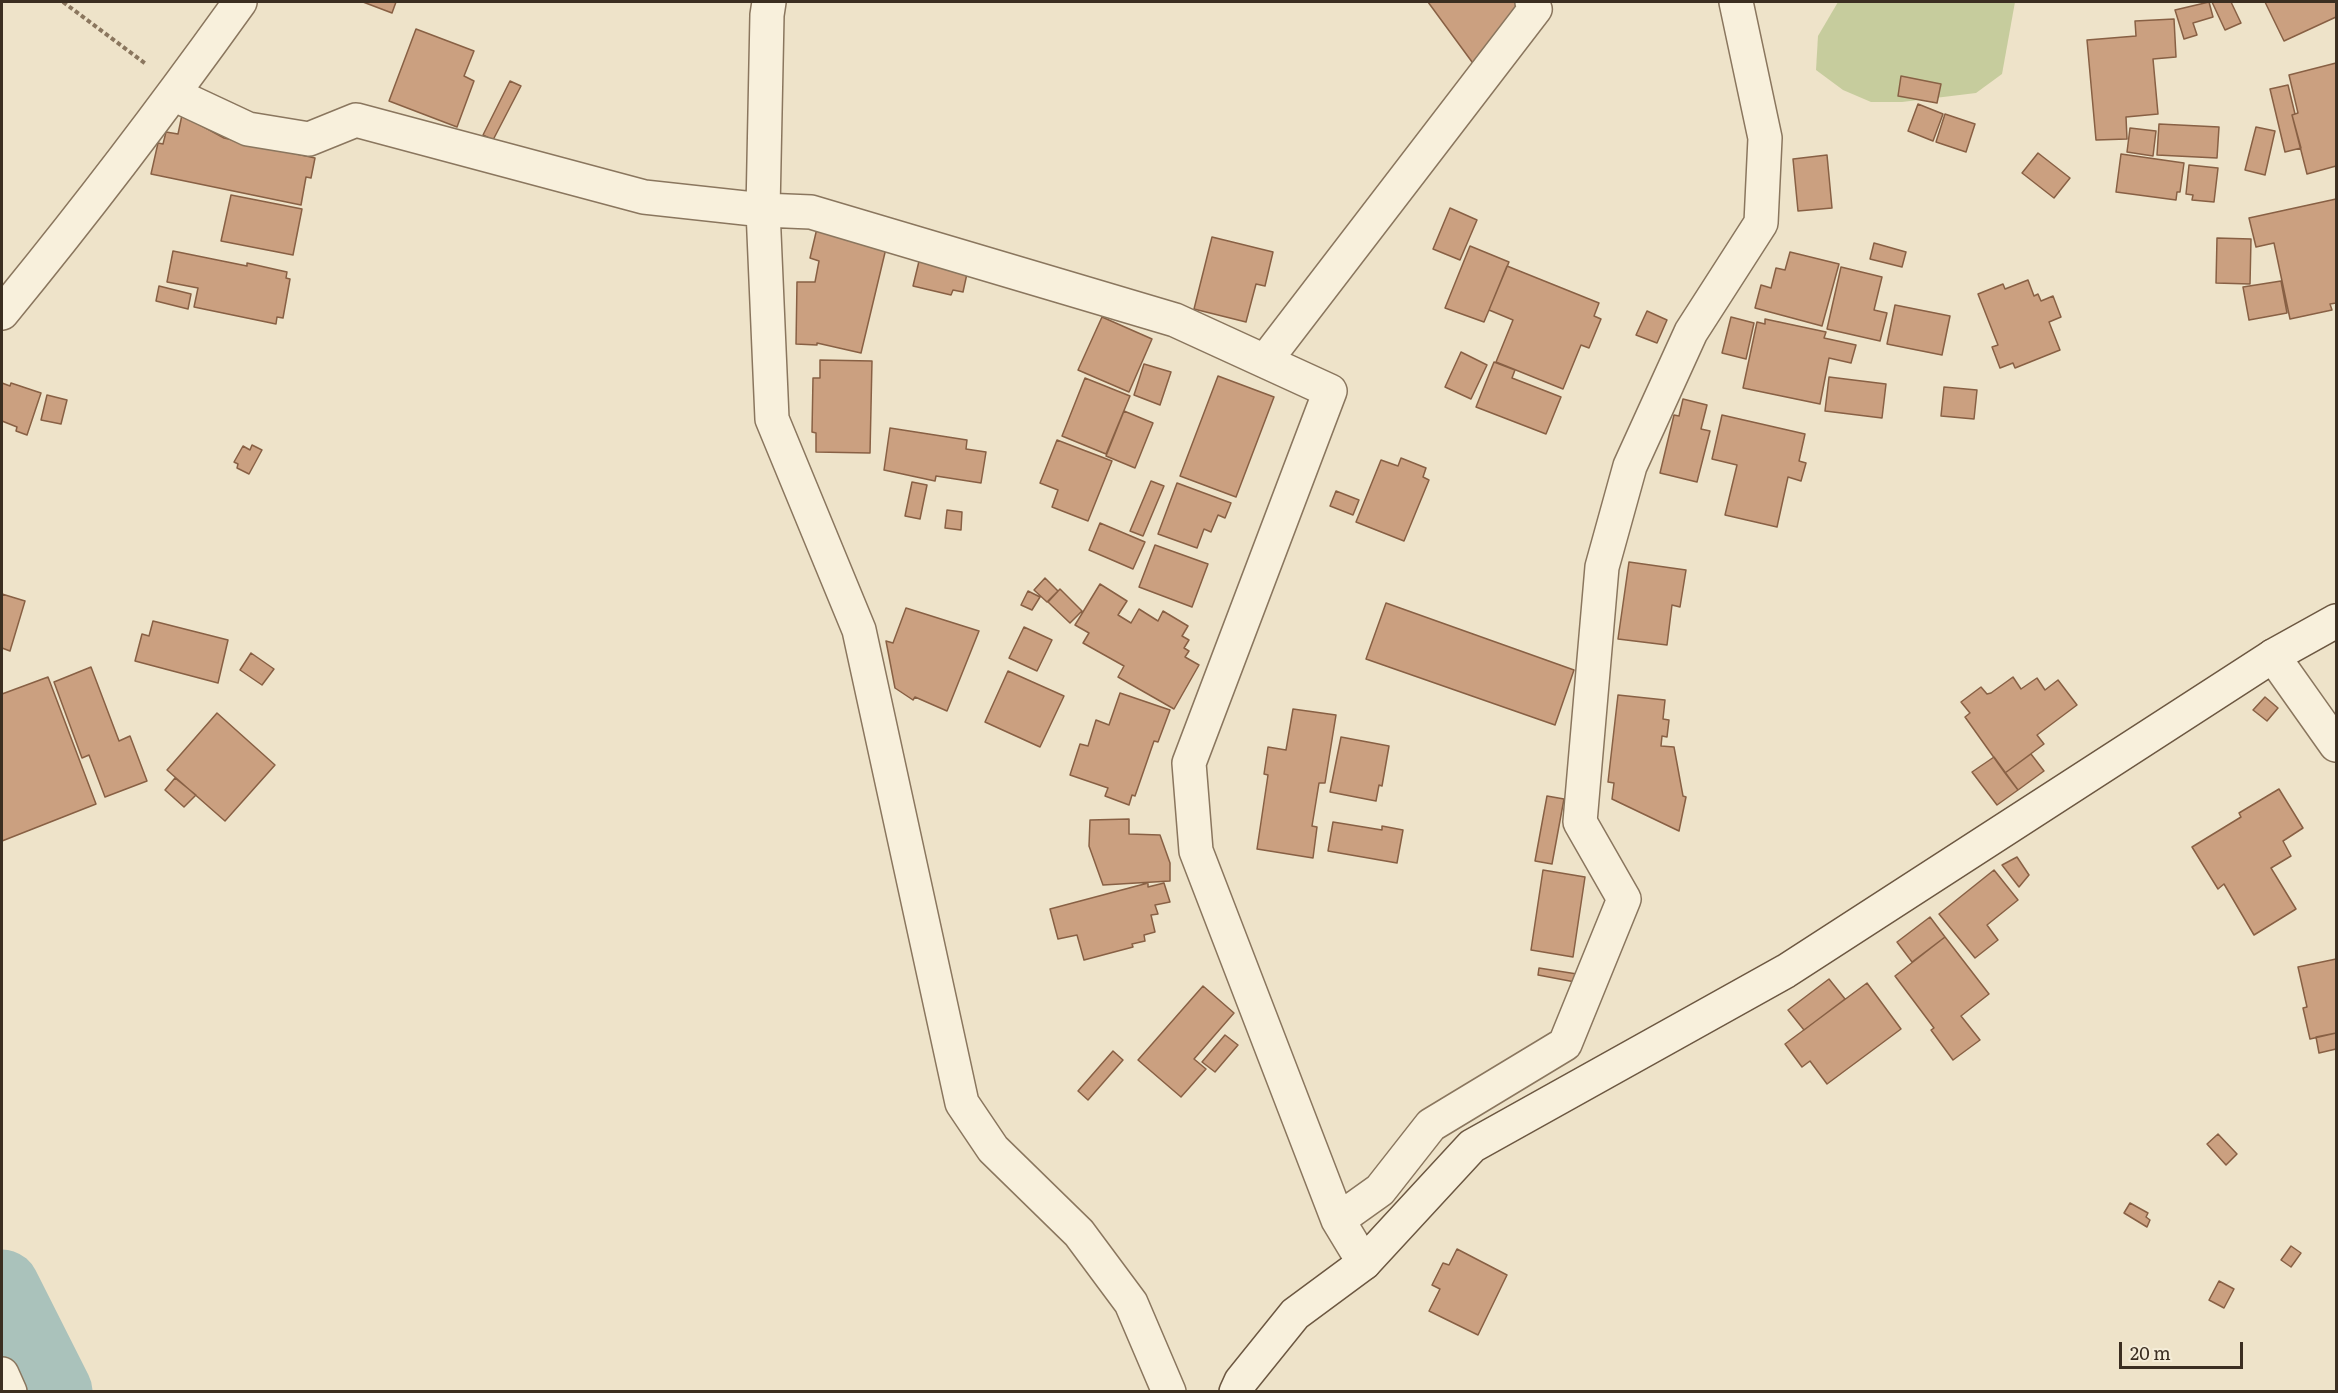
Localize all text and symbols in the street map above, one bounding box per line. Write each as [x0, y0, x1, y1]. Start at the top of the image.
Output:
scale bar [2122, 1330, 2246, 1368]
text: 20 m [2130, 1339, 2171, 1366]

